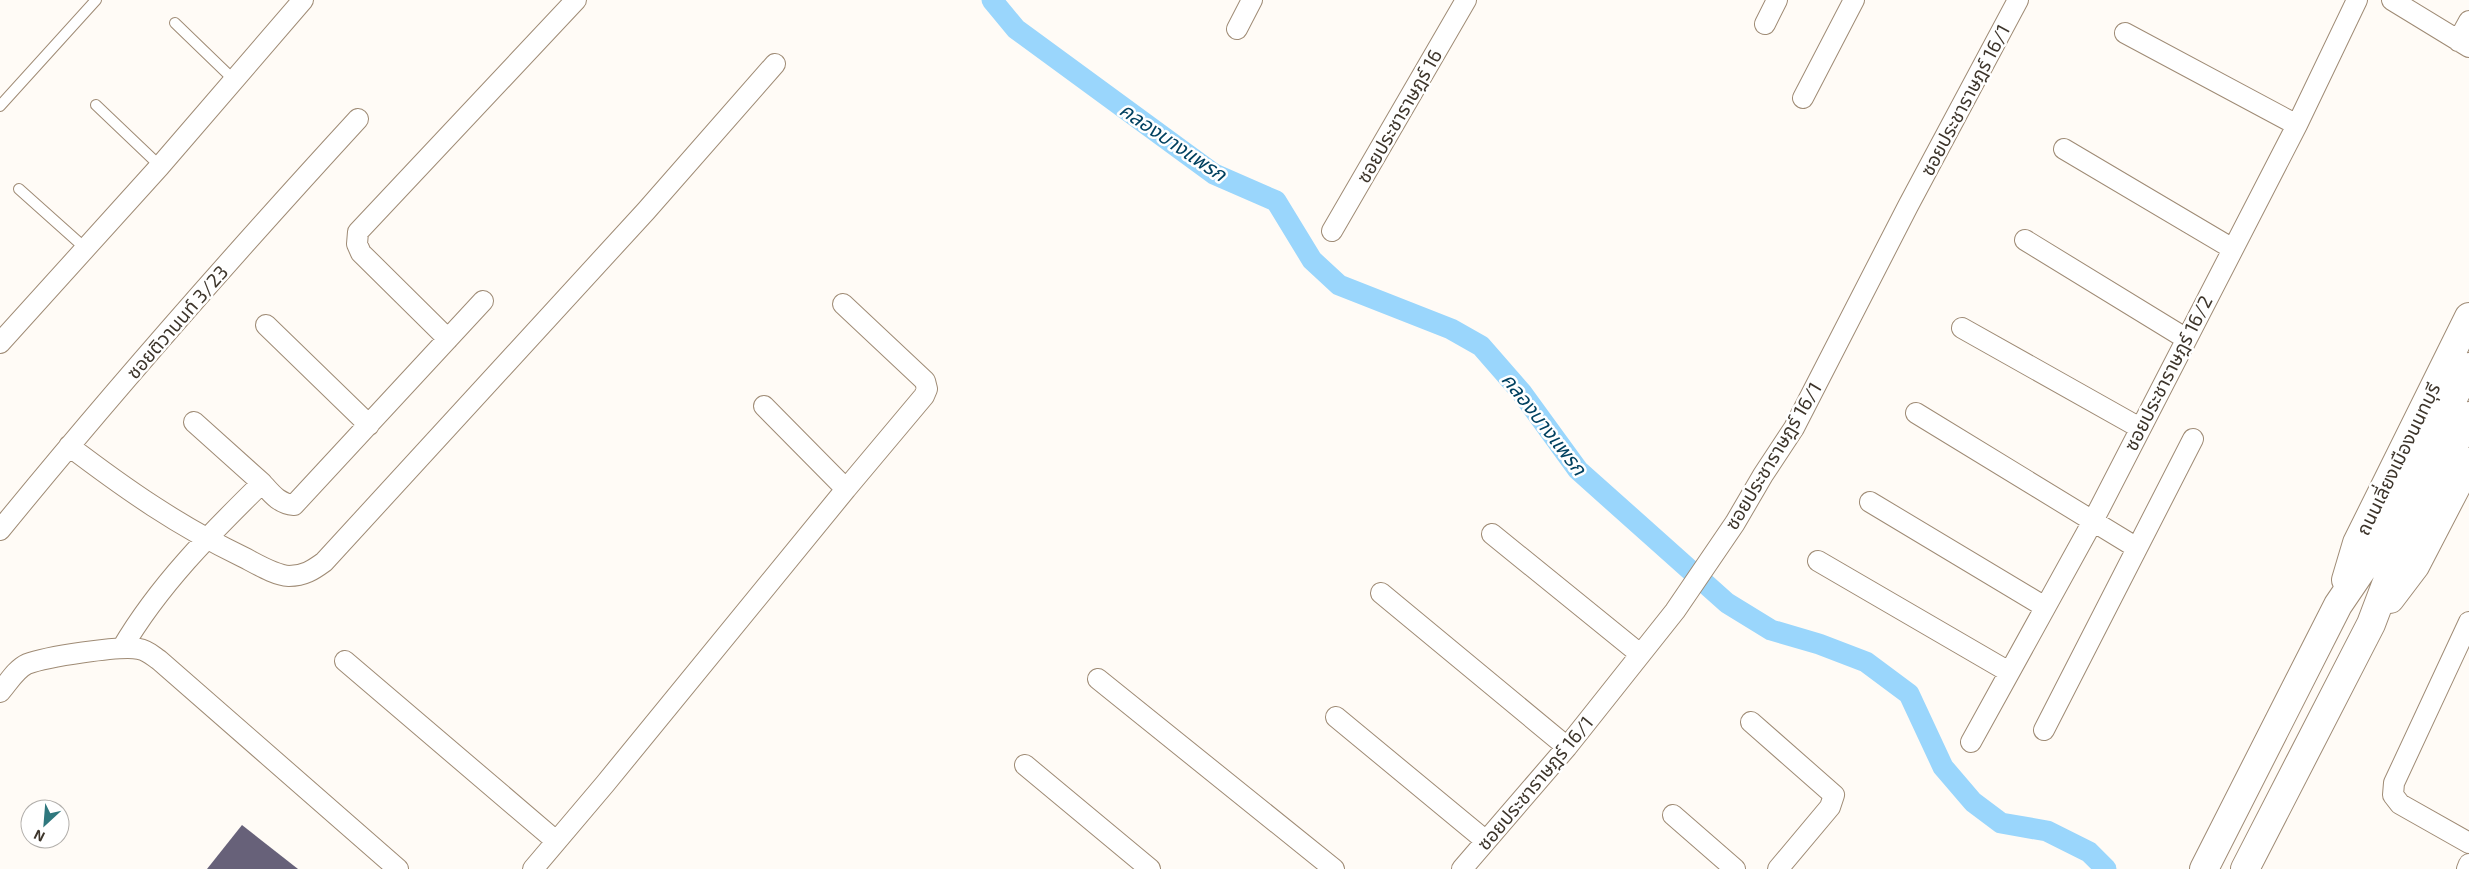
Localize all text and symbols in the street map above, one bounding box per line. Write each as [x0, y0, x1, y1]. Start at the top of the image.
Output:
street label: ซอยประชาราษฎร์ 16/1 [1915, 20, 2014, 179]
street label: ซอยประชาราษฎร์ 16 [1351, 45, 1446, 187]
water label: คลองบางแพรก [1116, 97, 1232, 186]
street label: ซอยติวานนท์ 3/23 [121, 260, 232, 383]
street label: ซอยประชาราษฎร์ 16/2 [2118, 291, 2217, 454]
water label: คลองบางแพรก [1497, 367, 1593, 480]
street label: ซอยประชาราษฎร์ 16/1 [1719, 378, 1826, 534]
street label: ถนนเลี่ยงเมืองนนทบุรี [2350, 378, 2445, 539]
street label: ซอยประชาราษฎร์ 16/1 [1472, 711, 1597, 854]
north arrow [20, 799, 70, 849]
text: N [31, 826, 47, 846]

